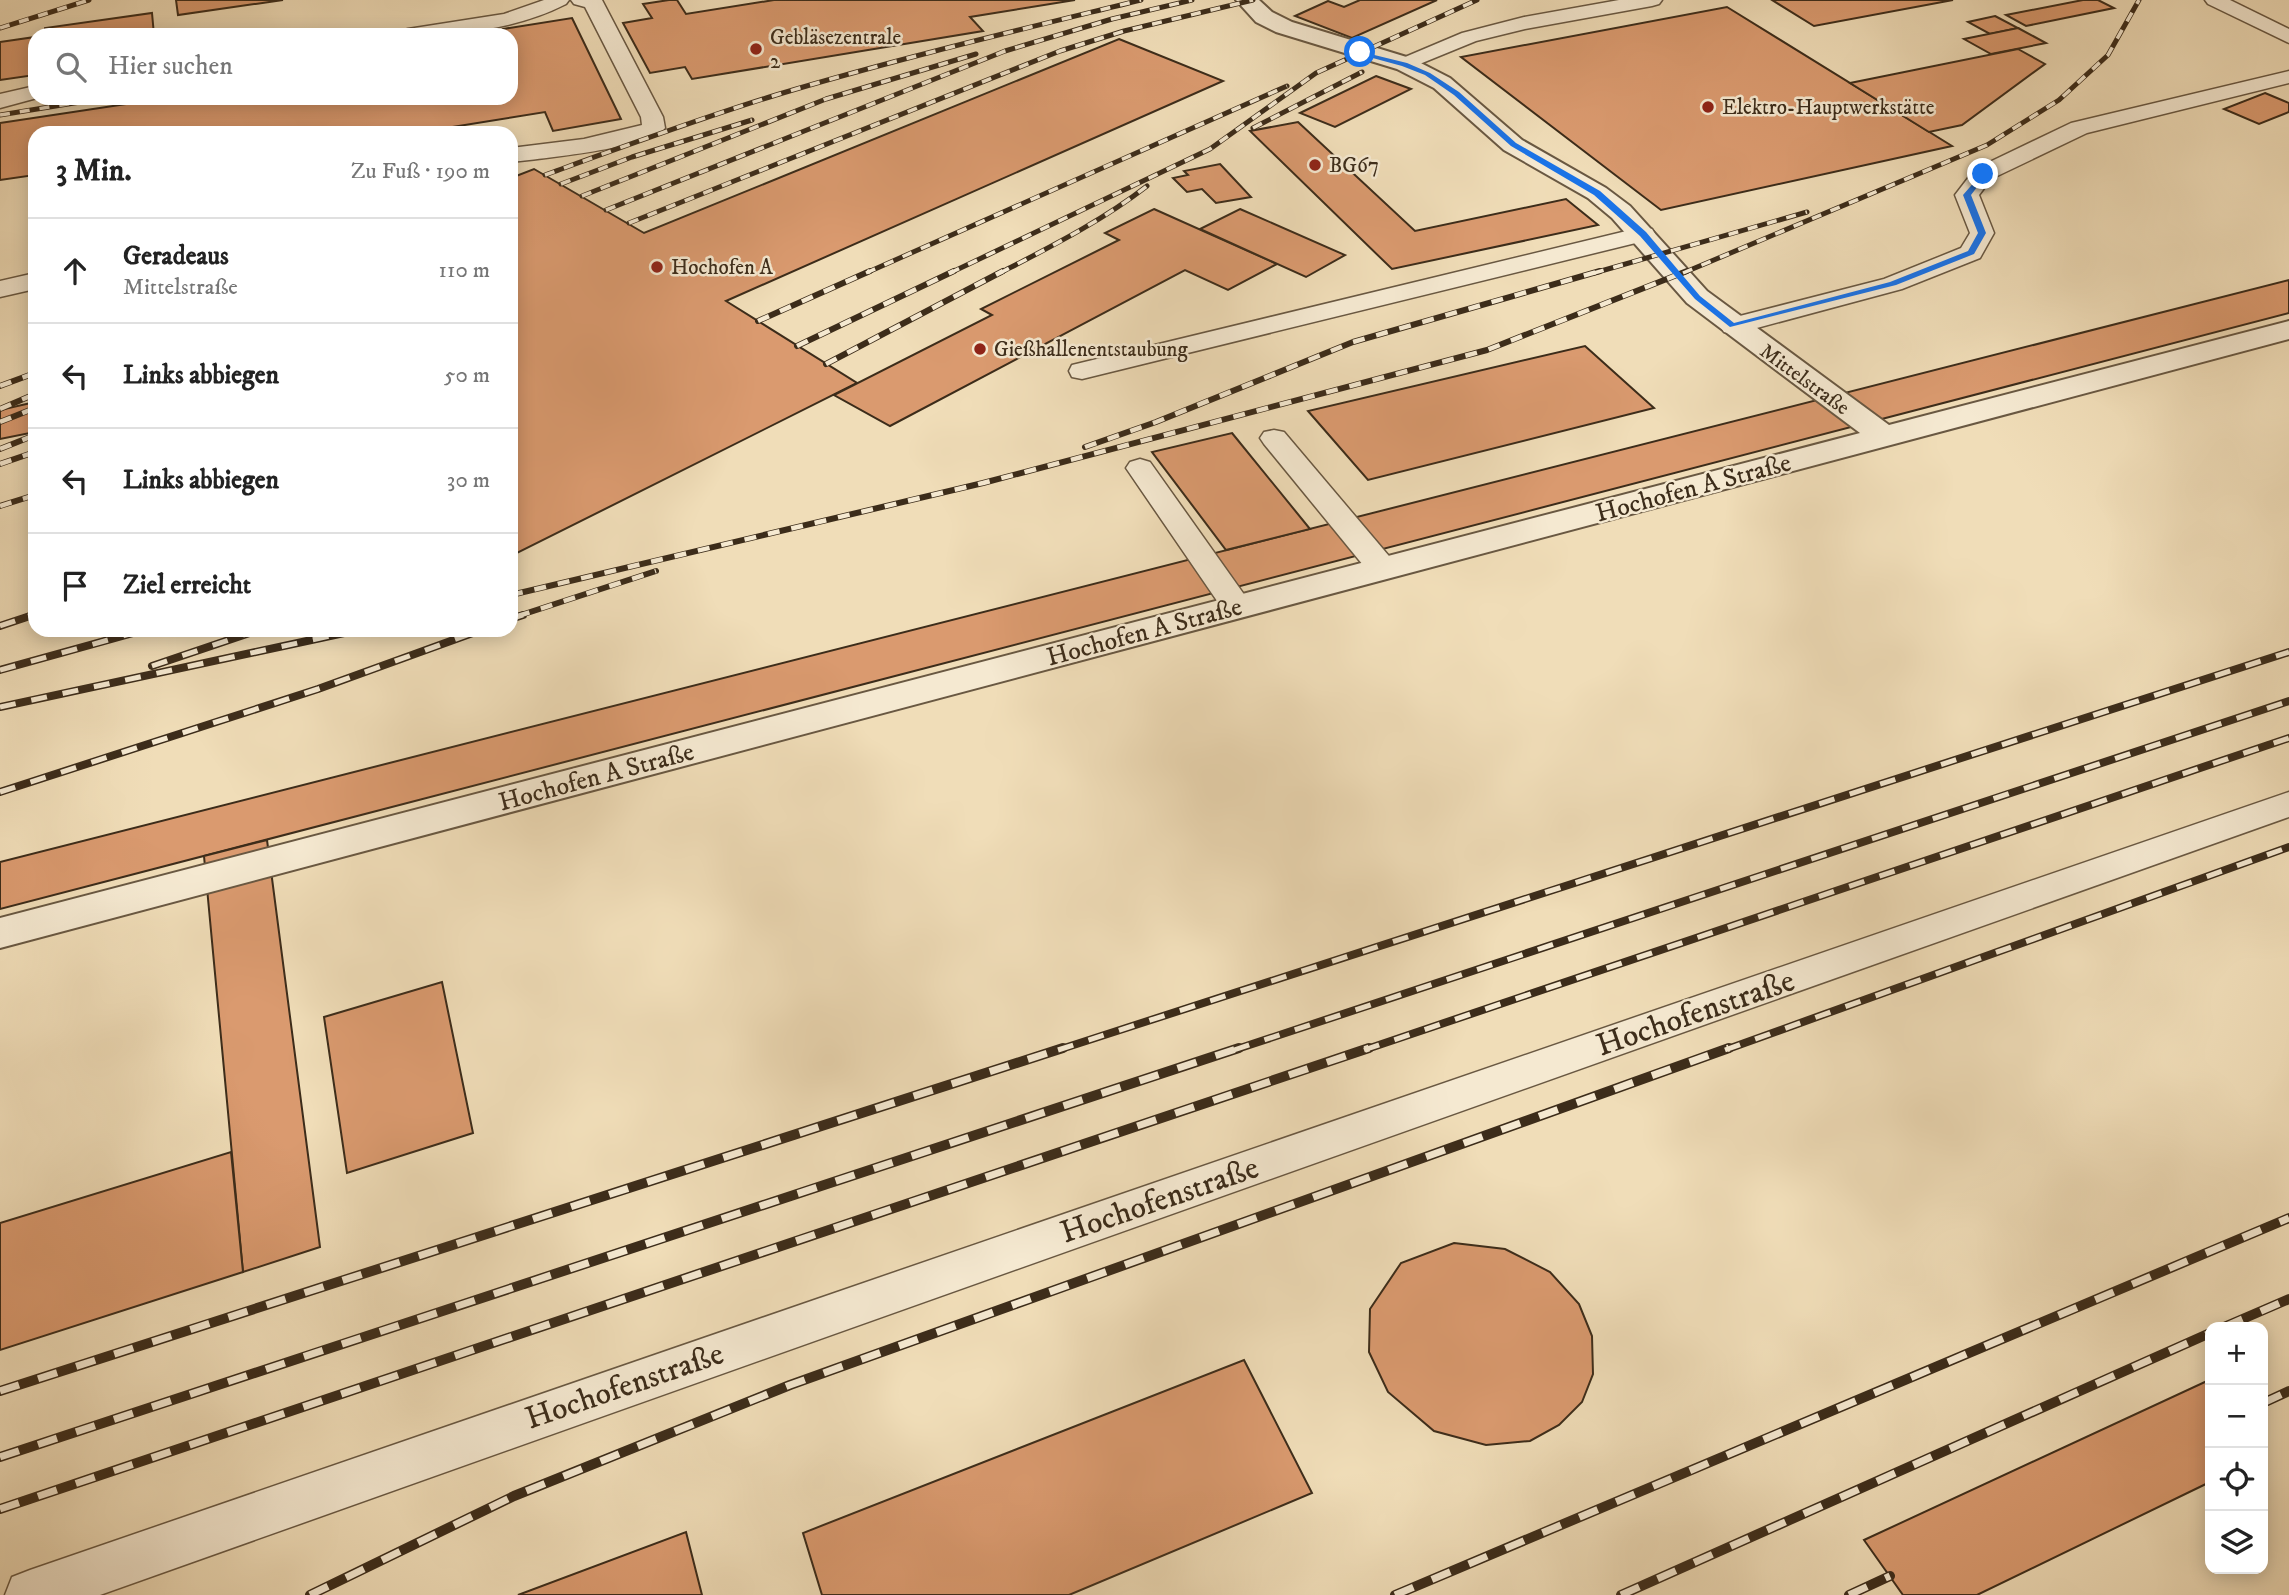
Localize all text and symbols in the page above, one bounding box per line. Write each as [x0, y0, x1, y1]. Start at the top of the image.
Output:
place label: Gebläsezentrale 2 [770, 25, 901, 75]
search box [28, 28, 518, 105]
route start [1344, 36, 1375, 67]
marker: Gebläsezentrale 2 [748, 41, 764, 57]
icon: search [52, 48, 90, 86]
text: Hier suchen [108, 50, 233, 83]
place label: Elektro-Hauptwerkstätte [1722, 95, 1935, 121]
marker: Elektro-Hauptwerkstätte [1700, 99, 1716, 115]
text: 3 Min. [56, 153, 132, 190]
place label: BG67 [1329, 153, 1379, 179]
text: Zu Fuß · 190 m [351, 157, 490, 186]
marker: BG67 [1307, 157, 1323, 173]
route end [1967, 158, 1998, 189]
text: Geradeaus [123, 240, 229, 273]
icon: ahead [56, 252, 94, 290]
place label: Hochofen A [671, 255, 773, 281]
text: 110 m [439, 256, 490, 285]
marker: Hochofen A [649, 259, 665, 275]
text: Mittelstraße [123, 273, 238, 302]
place label: Gießhallenentstaubung [994, 337, 1189, 363]
street label: Mittelstraße [1754, 338, 1855, 421]
marker: Gießhallenentstaubung [972, 341, 988, 357]
icon: left [56, 357, 94, 395]
text: Links abbiegen [123, 359, 279, 392]
text: 50 m [444, 361, 490, 390]
street label: Hochofen A Straße [1592, 447, 1795, 530]
icon: left [56, 462, 94, 500]
text: Links abbiegen [123, 464, 279, 497]
text: 30 m [447, 466, 490, 495]
icon: arrive [56, 567, 94, 605]
text: Ziel erreicht [123, 569, 251, 602]
street label: Hochofen A Straße [1043, 591, 1246, 674]
street label: Hochofen A Straße [495, 736, 698, 819]
street label: Hochofenstraße [1591, 961, 1800, 1066]
street label: Hochofenstraße [1055, 1148, 1264, 1253]
map controls [2205, 1322, 2268, 1574]
button: + [2205, 1322, 2268, 1385]
street label: Hochofenstraße [520, 1334, 729, 1439]
button: − [2205, 1385, 2268, 1448]
button: locate [2205, 1448, 2268, 1511]
button: layers [2205, 1511, 2268, 1574]

